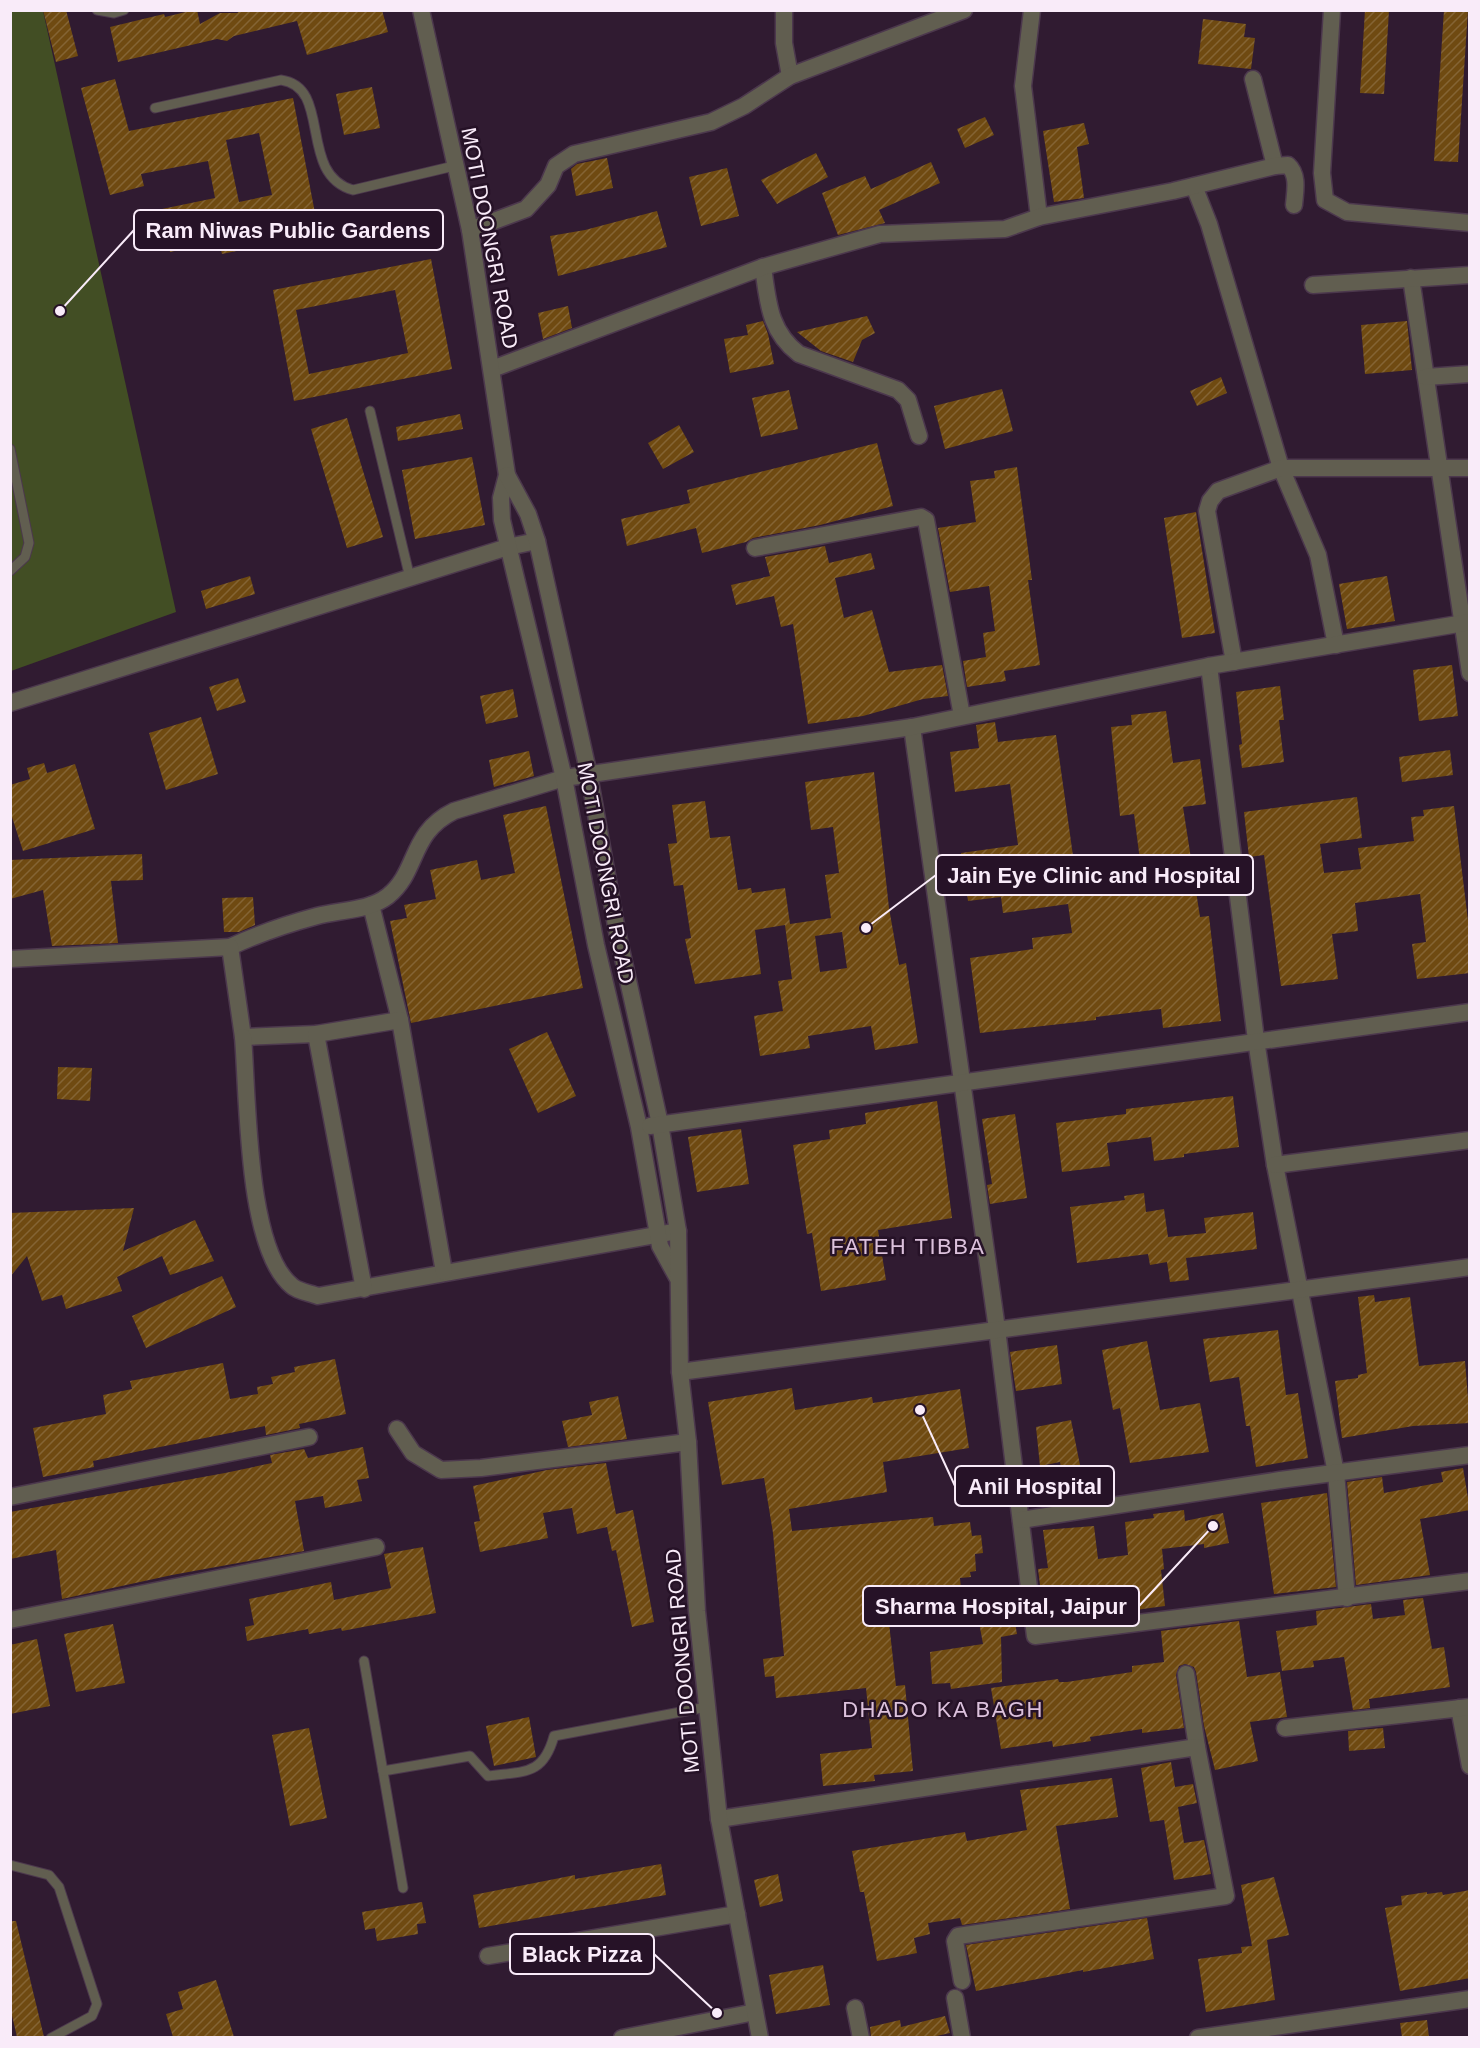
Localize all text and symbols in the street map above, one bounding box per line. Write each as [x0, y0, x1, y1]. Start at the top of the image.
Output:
street label: MOTI DOONGRI ROAD [457, 125, 523, 351]
callout: Ram Niwas Public Gardens [134, 210, 443, 250]
text: Ram Niwas Public Gardens [146, 218, 430, 243]
street label: MOTI DOONGRI ROAD [573, 760, 639, 986]
callout: Jain Eye Clinic and Hospital [936, 855, 1253, 895]
text: Jain Eye Clinic and Hospital [947, 863, 1241, 888]
district label: FATEH TIBBA [830, 1234, 986, 1259]
callout: Anil Hospital [955, 1466, 1114, 1506]
text: Anil Hospital [968, 1474, 1102, 1499]
street label: MOTI DOONGRI ROAD [661, 1548, 703, 1774]
callout: Sharma Hospital, Jaipur [863, 1586, 1139, 1626]
text: Sharma Hospital, Jaipur [875, 1594, 1127, 1619]
district label: DHADO KA BAGH [842, 1697, 1044, 1722]
callout: Black Pizza [510, 1934, 654, 1974]
text: Black Pizza [522, 1942, 643, 1967]

